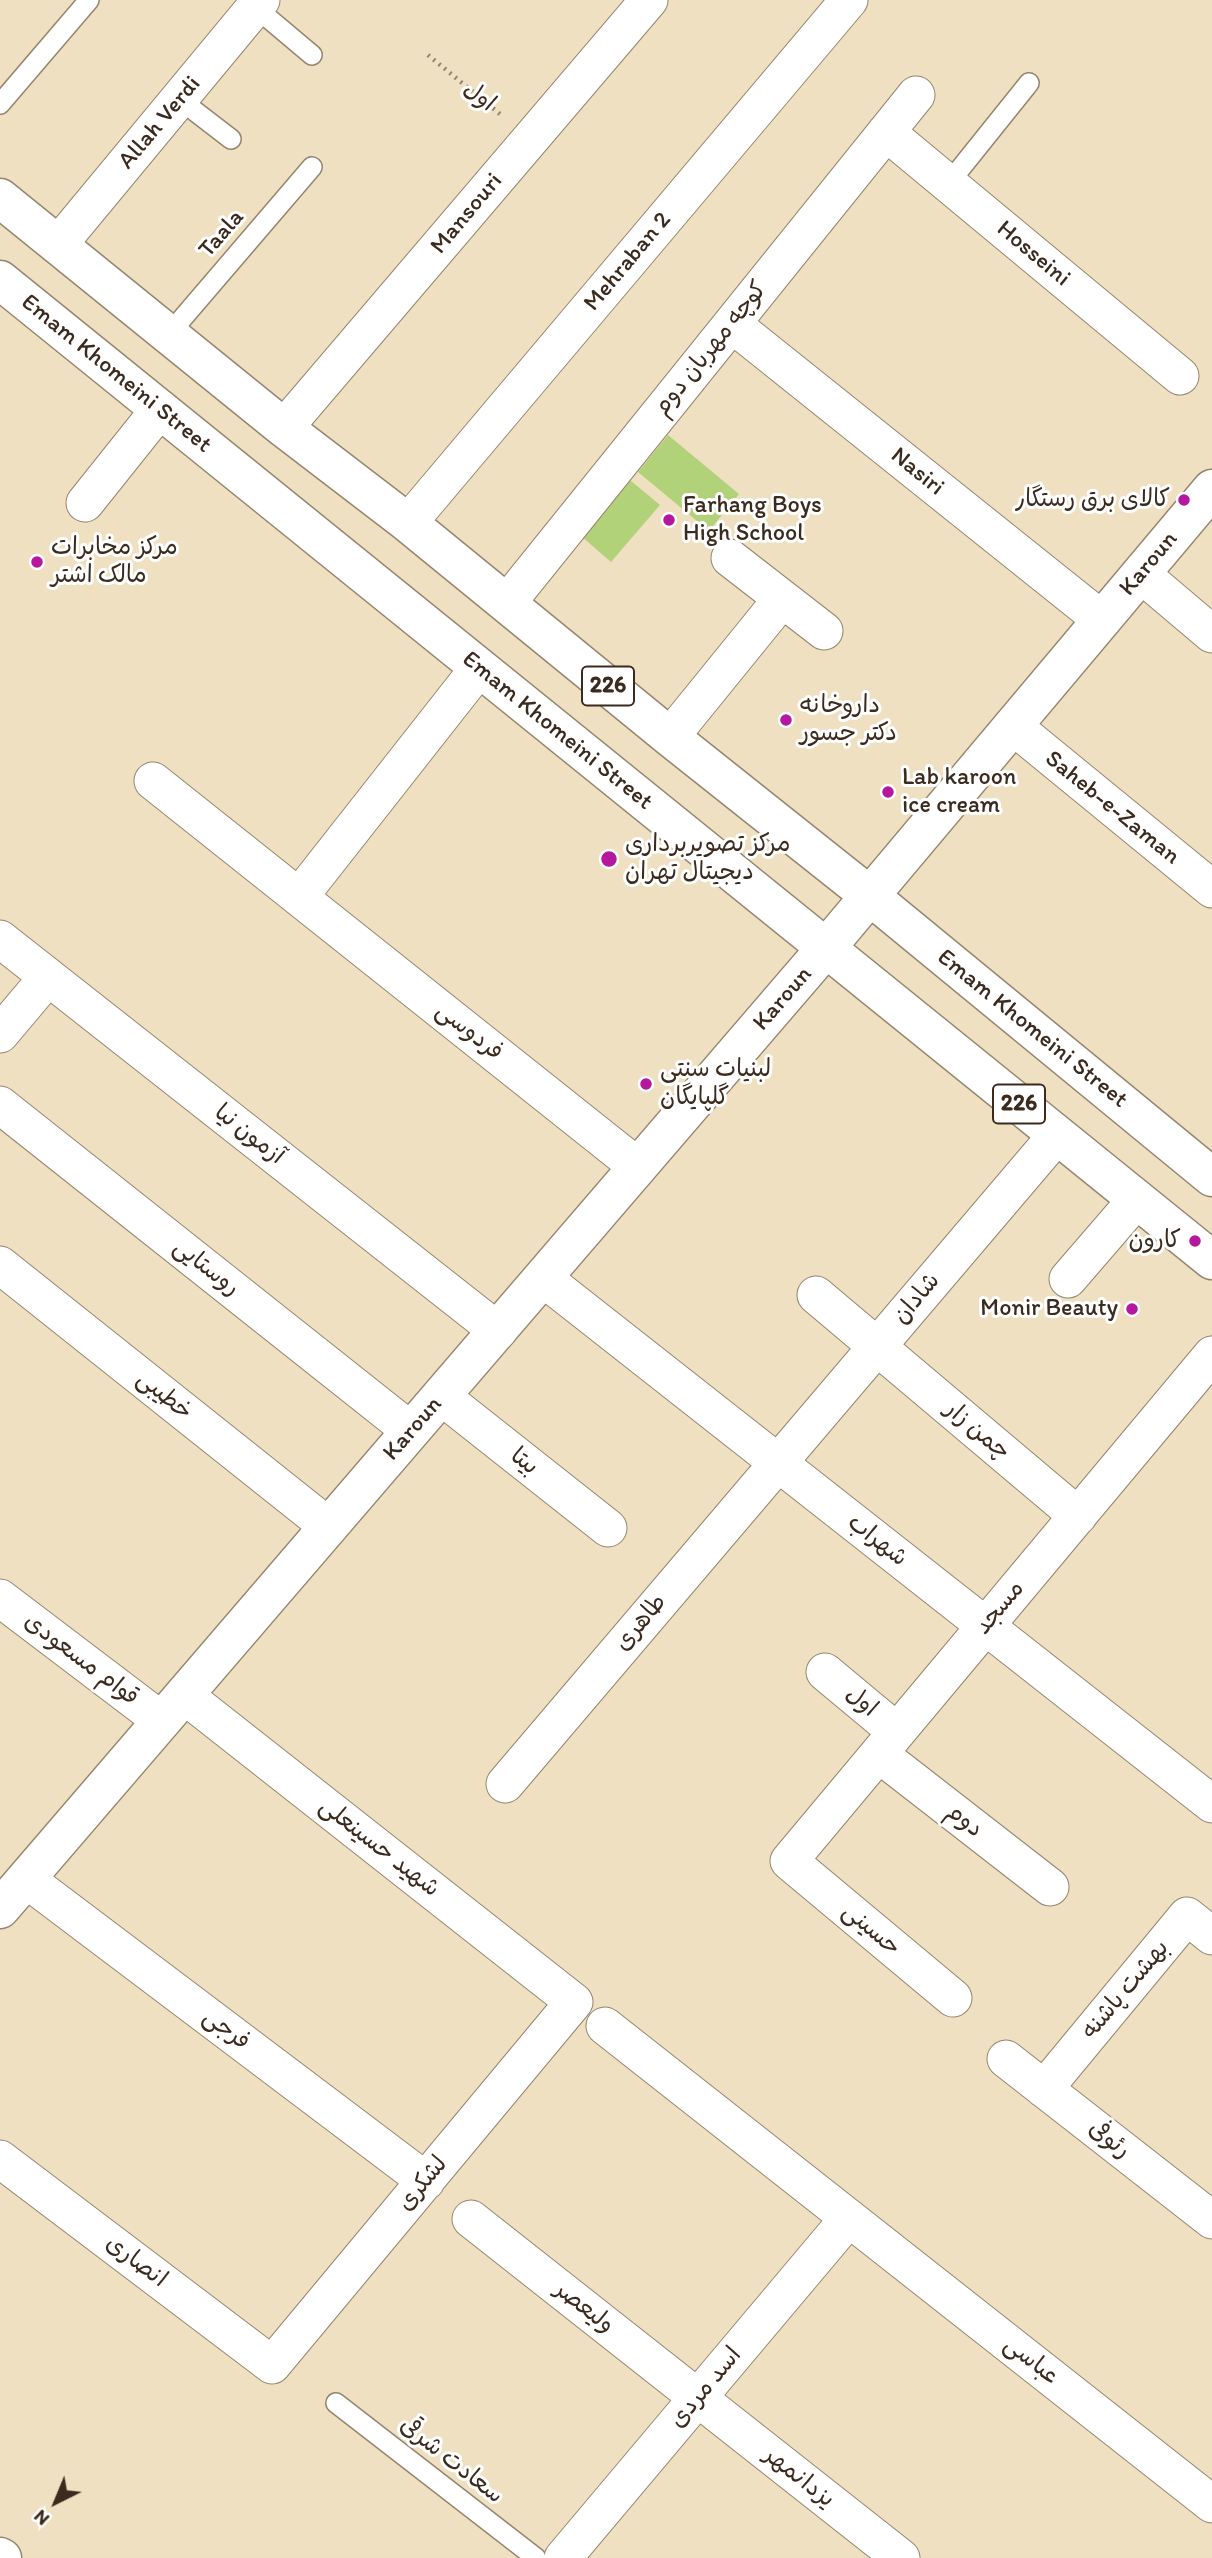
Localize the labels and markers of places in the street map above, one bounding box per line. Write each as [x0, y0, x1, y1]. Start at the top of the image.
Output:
place label: کالای برق رستگار [1015, 486, 1170, 514]
place label: Farhang Boys High School [683, 492, 822, 548]
marker: کالای برق رستگار [1176, 492, 1192, 508]
marker: Farhang Boys High School [661, 512, 677, 528]
place label: مرکز مخابرات مالک اشتر [51, 534, 178, 590]
marker: مرکز مخابرات مالک اشتر [29, 554, 45, 570]
place label: داروخانه دکتر جسور [800, 692, 897, 748]
marker: داروخانه دکتر جسور [778, 712, 794, 728]
place label: Lab karoon ice cream [902, 764, 1016, 820]
marker: Lab karoon ice cream [880, 784, 896, 800]
place label: مرکز تصویربرداری دیجیتال تهران [625, 831, 790, 887]
marker: مرکز تصویربرداری دیجیتال تهران [599, 849, 619, 869]
place label: لبنیات سنتی گلپایگان [660, 1056, 771, 1112]
marker: لبنیات سنتی گلپایگان [638, 1076, 654, 1092]
place label: کارون [1128, 1227, 1181, 1255]
marker: کارون [1187, 1233, 1203, 1249]
place label: Monir Beauty [980, 1295, 1118, 1323]
marker: Monir Beauty [1124, 1301, 1140, 1317]

